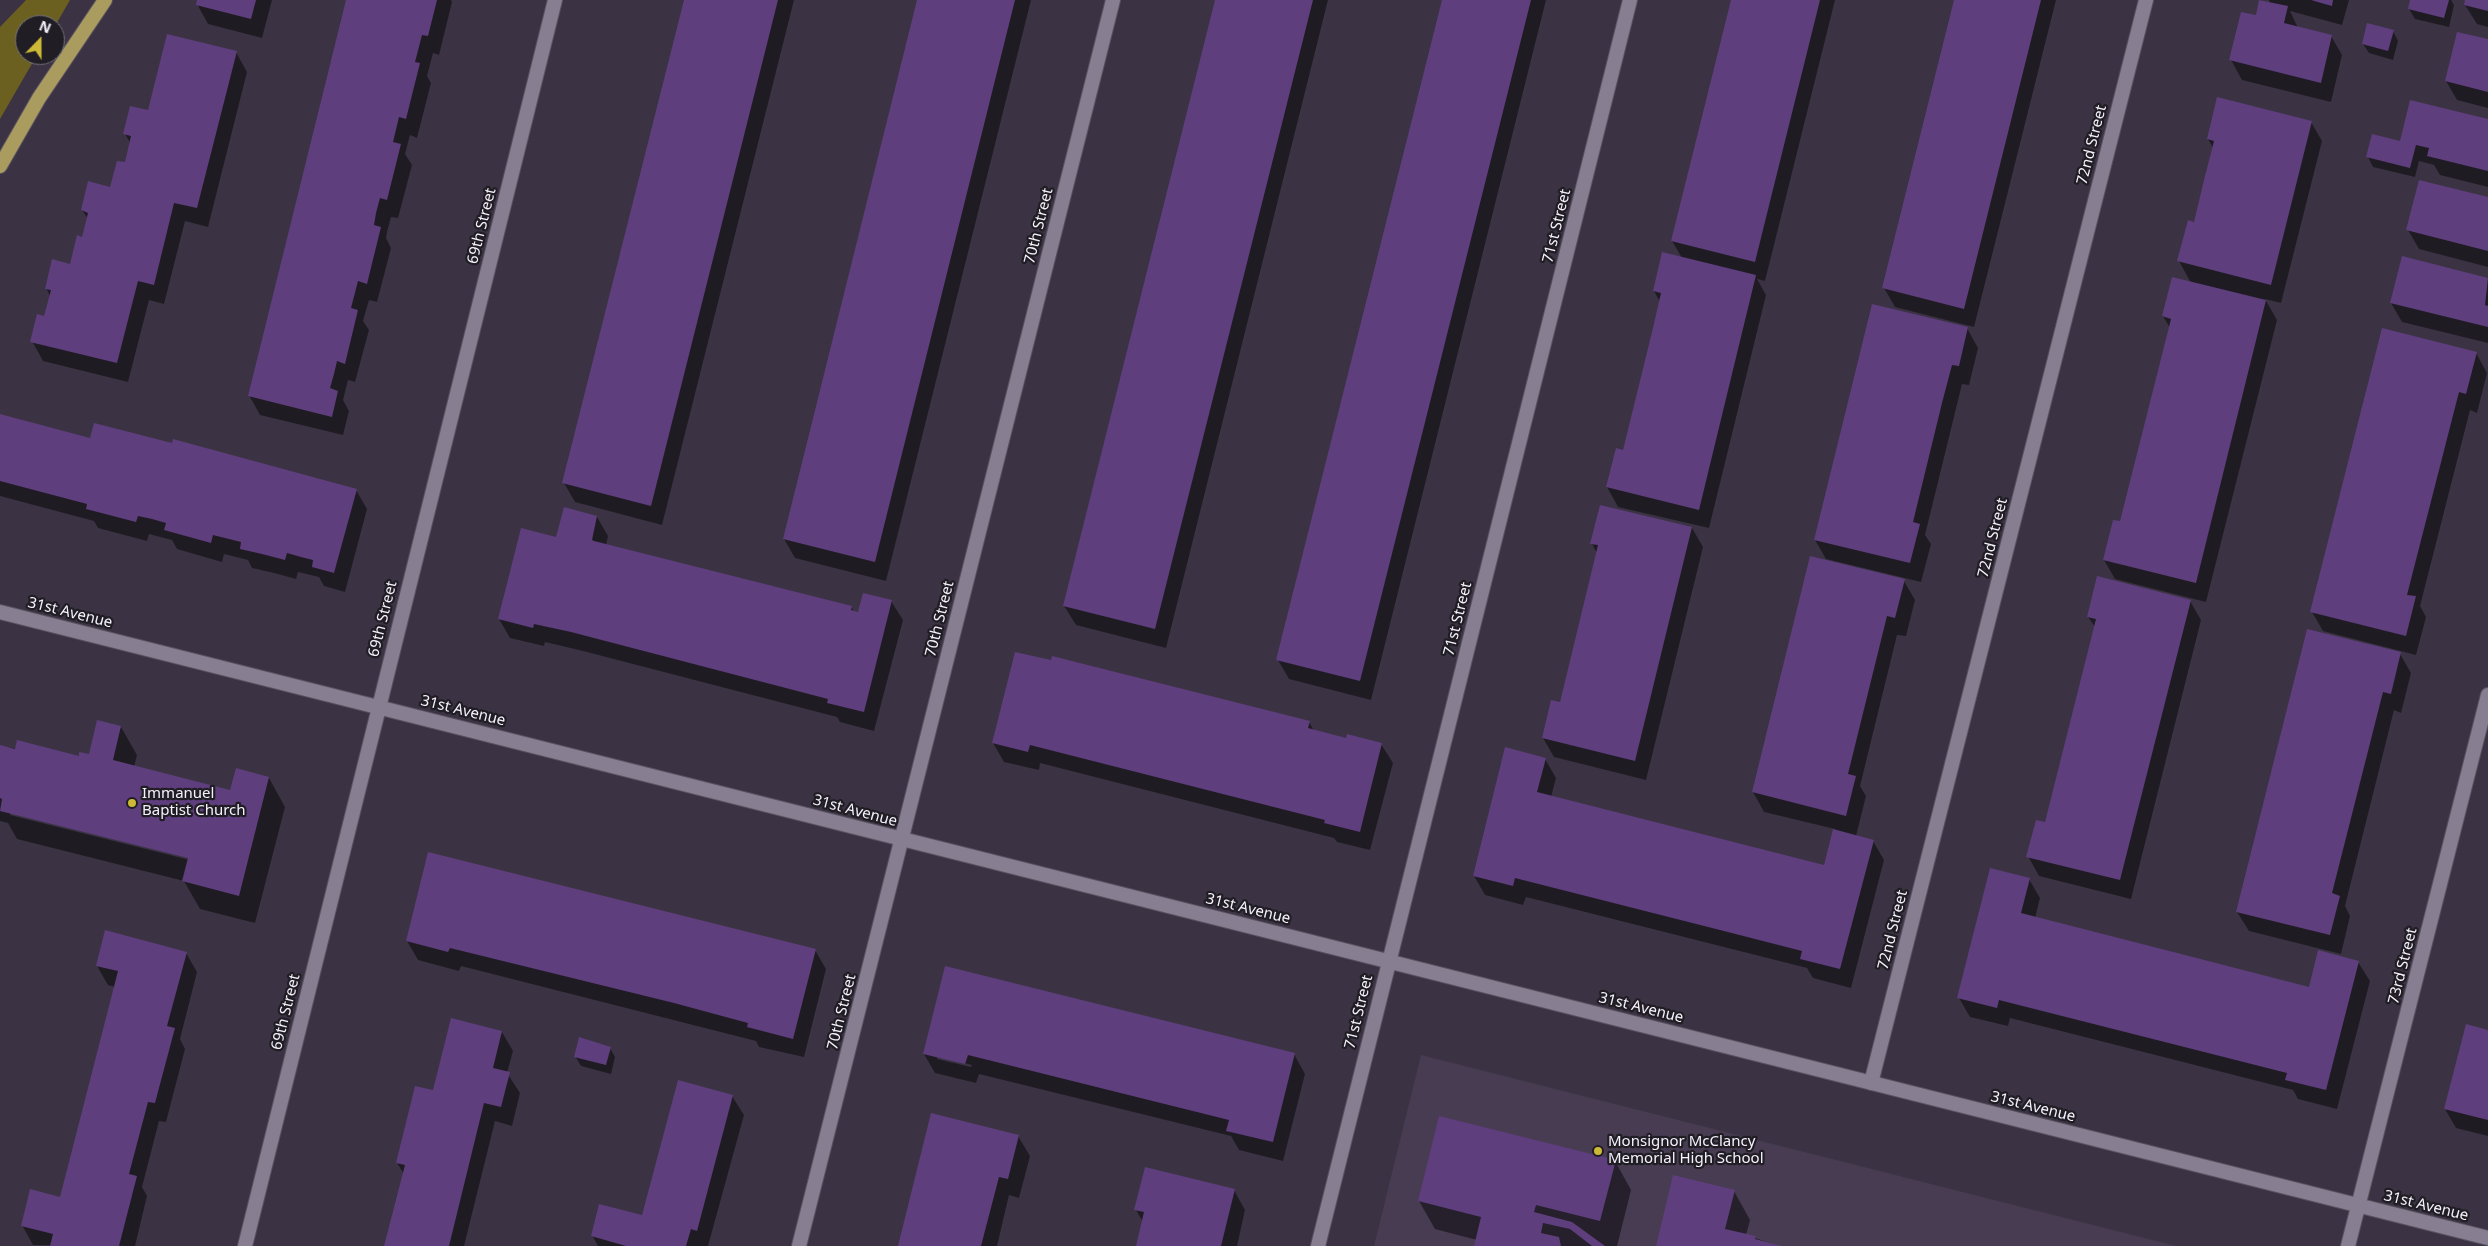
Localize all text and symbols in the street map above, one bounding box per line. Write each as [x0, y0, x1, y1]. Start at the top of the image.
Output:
north arrow [15, 15, 65, 65]
text: N [37, 16, 54, 37]
street label: 72nd Street [2073, 103, 2111, 187]
street label: 69th Street [464, 186, 500, 266]
street label: 70th Street [1021, 186, 1057, 266]
street label: 71st Street [1539, 187, 1575, 265]
street label: 72nd Street [1974, 496, 2012, 580]
street label: 69th Street [365, 579, 401, 659]
street label: 70th Street [922, 579, 958, 659]
street label: 71st Street [1440, 580, 1476, 658]
street label: 31st Avenue [26, 594, 114, 632]
street label: 31st Avenue [419, 692, 507, 730]
place label: Immanuel Baptist Church [142, 785, 246, 820]
street label: 31st Avenue [811, 791, 899, 831]
marker: Immanuel Baptist Church [126, 797, 138, 809]
street label: 72nd Street [1874, 888, 1912, 972]
street label: 31st Avenue [1204, 890, 1292, 928]
street label: 73rd Street [2385, 926, 2421, 1006]
street label: 69th Street [268, 972, 304, 1052]
street label: 70th Street [824, 972, 860, 1052]
street label: 71st Street [1341, 973, 1377, 1051]
street label: 31st Avenue [1597, 989, 1685, 1027]
street label: 31st Avenue [1989, 1088, 2077, 1126]
place label: Monsignor McClancy Memorial High School [1608, 1133, 1764, 1168]
marker: Monsignor McClancy Memorial High School [1592, 1145, 1604, 1157]
street label: 31st Avenue [2382, 1187, 2470, 1225]

